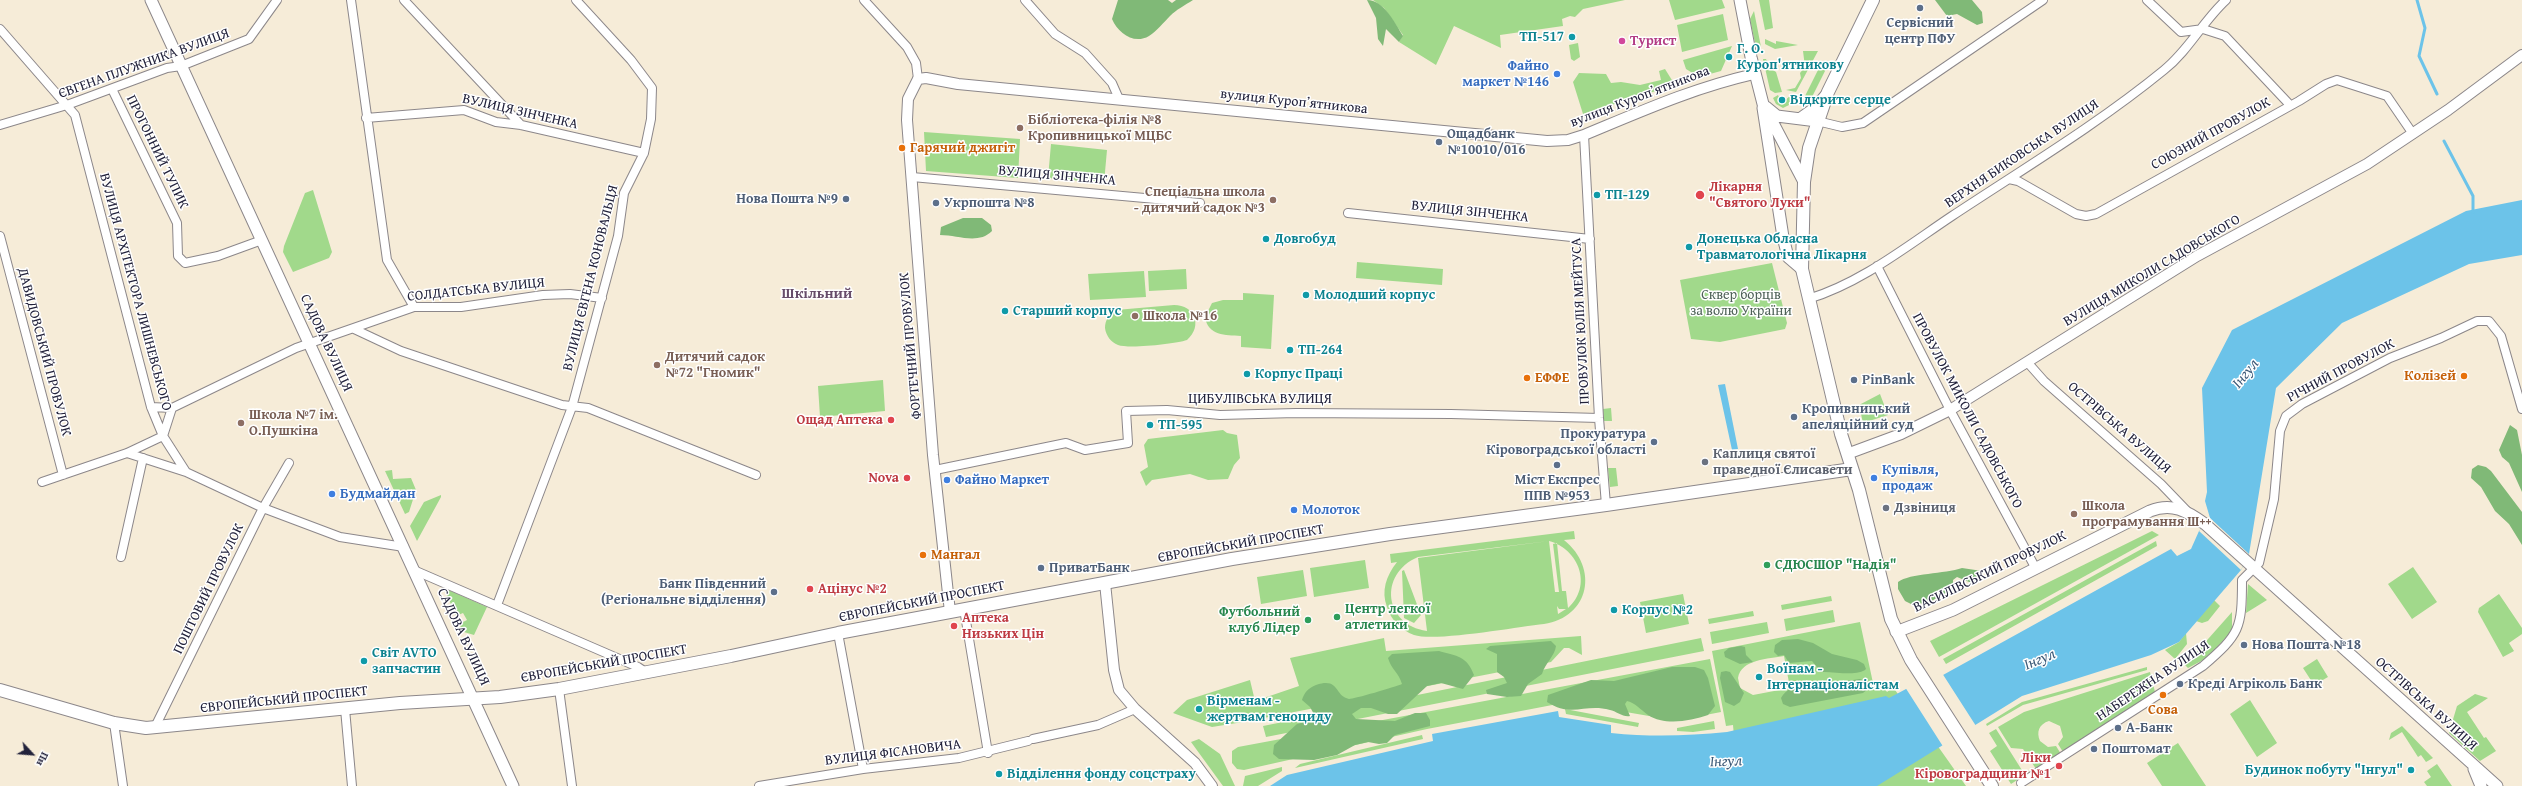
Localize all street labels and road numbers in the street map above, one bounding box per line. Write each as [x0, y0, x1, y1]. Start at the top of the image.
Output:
street label: ЄВГЕНА ПЛУЖНИКА ВУЛИЦЯ [56, 25, 232, 103]
street label: вулиця Куропʼятникова [1568, 63, 1712, 131]
street label: вулиця Куропʼятникова [1220, 86, 1368, 118]
street label: ВУЛИЦЯ ЗІНЧЕНКА [461, 91, 579, 133]
street label: ПРОГОННИЙ ТУПИК [122, 92, 192, 212]
street label: СОЮЗНИЙ ПРОВУЛОК [2148, 94, 2274, 174]
street label: ВЕРХНЯ БИКОВСЬКА ВУЛИЦЯ [1942, 96, 2102, 212]
street label: ВУЛИЦЯ ЗІНЧЕНКА [998, 162, 1116, 190]
street label: ВУЛИЦЯ АРХІТЕКТОРА ЛИШНЕВСЬКОГО [95, 171, 175, 413]
street label: ВУЛИЦЯ ЄВГЕНА КОНОВАЛЬЦЯ [560, 183, 622, 373]
street label: ВУЛИЦЯ ЗІНЧЕНКА [1410, 197, 1530, 227]
street label: ВУЛИЦЯ МИКОЛИ САДОВСЬКОГО [2061, 211, 2243, 331]
street label: ПРОВУЛОК ЮЛІЯ МЕЙТУСА [1568, 237, 1594, 405]
street label: ДАВИДОВСЬКИЙ ПРОВУЛОК [13, 266, 75, 438]
street label: ФОРТЕЧНИЙ ПРОВУЛОК [896, 272, 926, 420]
street label: СОЛДАТСЬКА ВУЛИЦЯ [407, 274, 545, 306]
street label: САДОВА ВУЛИЦЯ [296, 292, 356, 394]
street label: ПРОВУЛОК МИКОЛИ САДОВСЬКОГО [1908, 310, 2026, 512]
street label: РІЧНИЙ ПРОВУЛОК [2284, 336, 2398, 406]
street label: ОСТРІВСЬКА ВУЛИЦЯ [2064, 379, 2174, 477]
street label: ЦИБУЛІВСЬКА ВУЛИЦЯ [1188, 391, 1332, 407]
street label: ПОШТОВИЙ ПРОВУЛОК [170, 521, 248, 657]
street label: ЄВРОПЕЙСЬКИЙ ПРОСПЕКТ [1157, 521, 1325, 567]
street label: ВАСИЛІВСЬКИЙ ПРОВУЛОК [1911, 528, 2069, 616]
street label: ЄВРОПЕЙСЬКИЙ ПРОСПЕКТ [838, 578, 1006, 626]
street label: САДОВА ВУЛИЦЯ [433, 586, 493, 688]
street label: НАБЕРЕЖНА ВУЛИЦЯ [2093, 637, 2213, 725]
street label: ЄВРОПЕЙСЬКИЙ ПРОСПЕКТ [520, 641, 688, 687]
street label: ОСТРІВСЬКА ВУЛИЦЯ [2372, 654, 2480, 754]
street label: ЄВРОПЕЙСЬКИЙ ПРОСПЕКТ [199, 683, 369, 717]
street label: ВУЛИЦЯ ФІСАНОВИЧА [824, 736, 962, 770]

